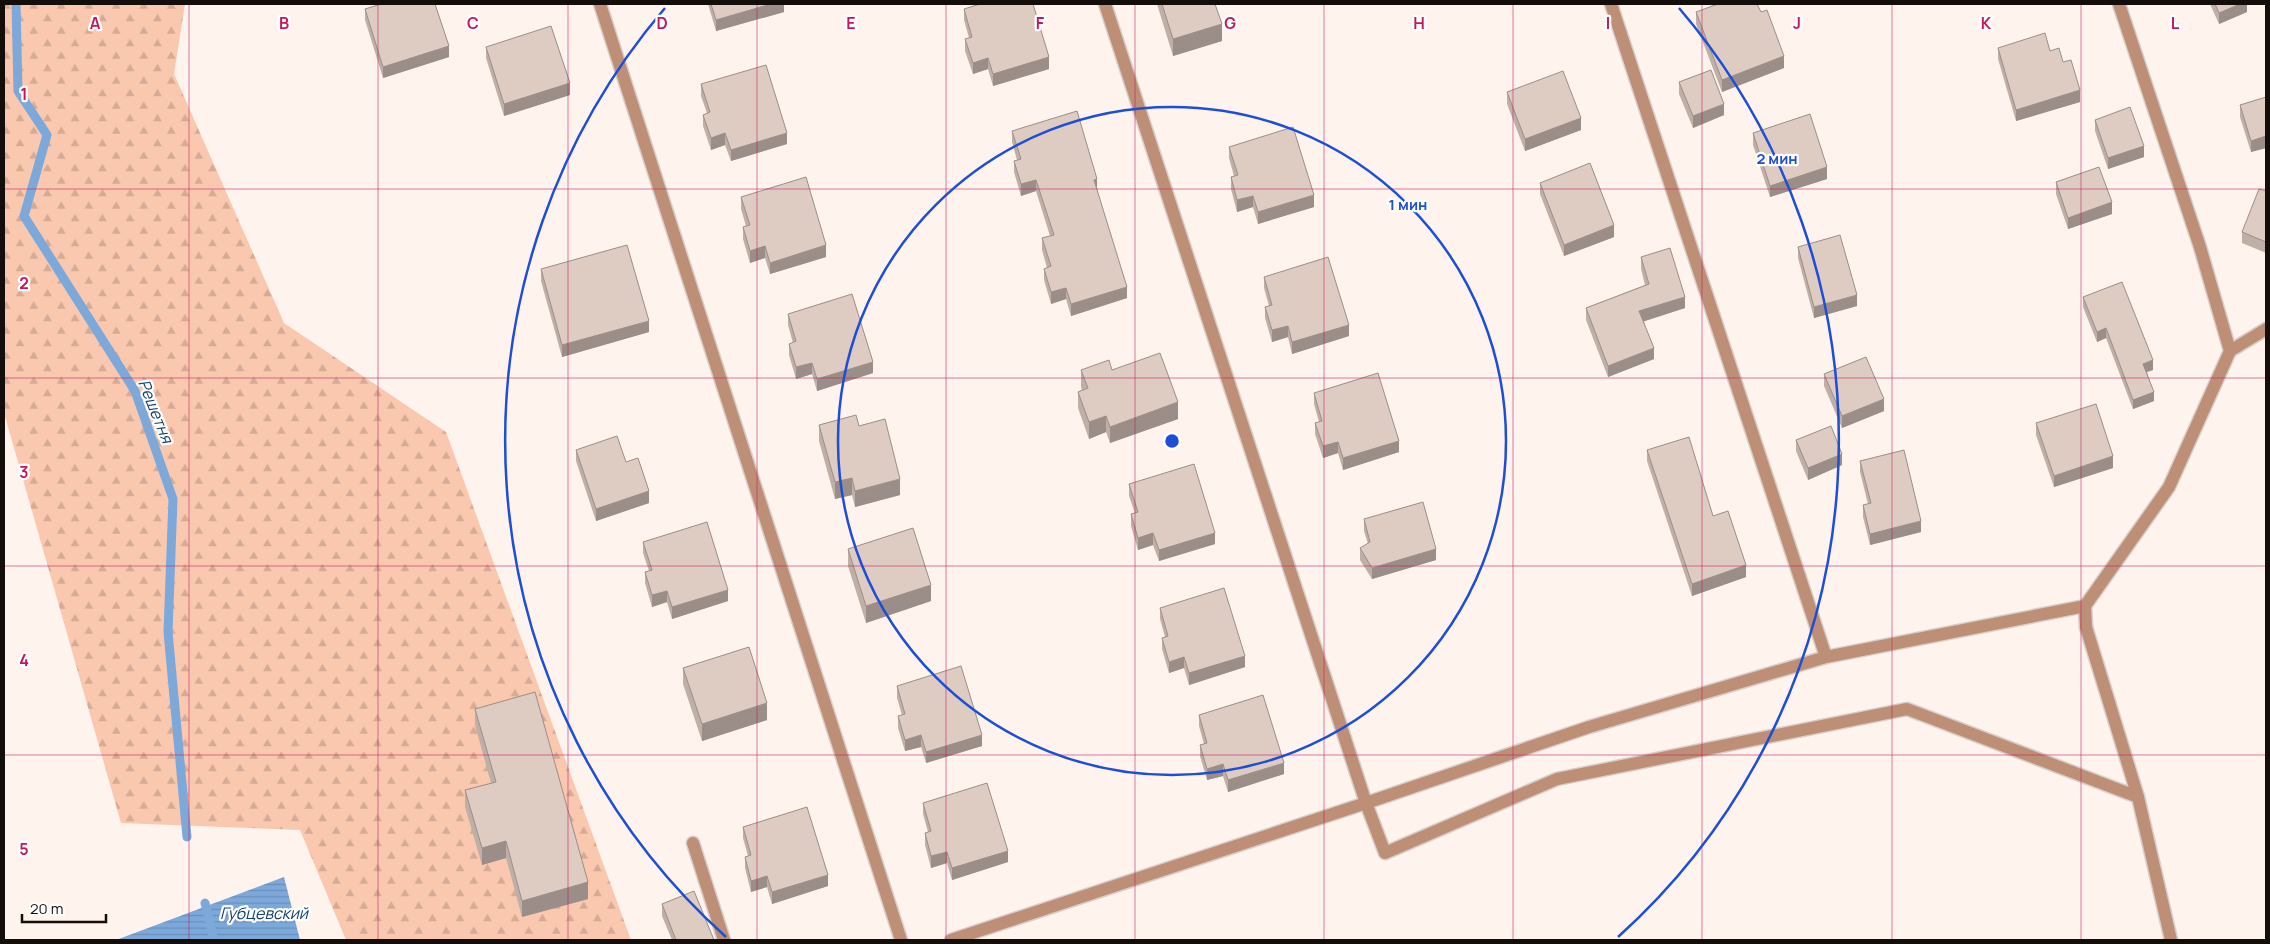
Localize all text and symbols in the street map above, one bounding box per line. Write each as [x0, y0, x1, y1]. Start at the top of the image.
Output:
text: A [90, 12, 101, 34]
text: B [279, 12, 289, 34]
text: C [467, 12, 479, 34]
text: D [656, 12, 668, 34]
text: E [846, 12, 856, 34]
text: F [1036, 12, 1045, 34]
text: G [1224, 12, 1236, 34]
text: H [1413, 12, 1425, 34]
text: I [1606, 12, 1610, 34]
text: J [1793, 12, 1801, 34]
text: K [1981, 12, 1992, 34]
text: L [2171, 12, 2180, 34]
text: 1 [20, 83, 28, 105]
text: 2 мин [1756, 148, 1798, 169]
text: 1 мин [1389, 194, 1427, 215]
text: 2 [19, 272, 29, 294]
water label: Решетня [133, 376, 179, 447]
centre of rings [1163, 432, 1181, 450]
text: 3 [19, 461, 29, 483]
text: 4 [19, 649, 29, 671]
text: 5 [19, 838, 29, 860]
scale bar [22, 892, 106, 924]
text: 20 m [30, 898, 63, 919]
water label: Губцевский [220, 902, 310, 924]

